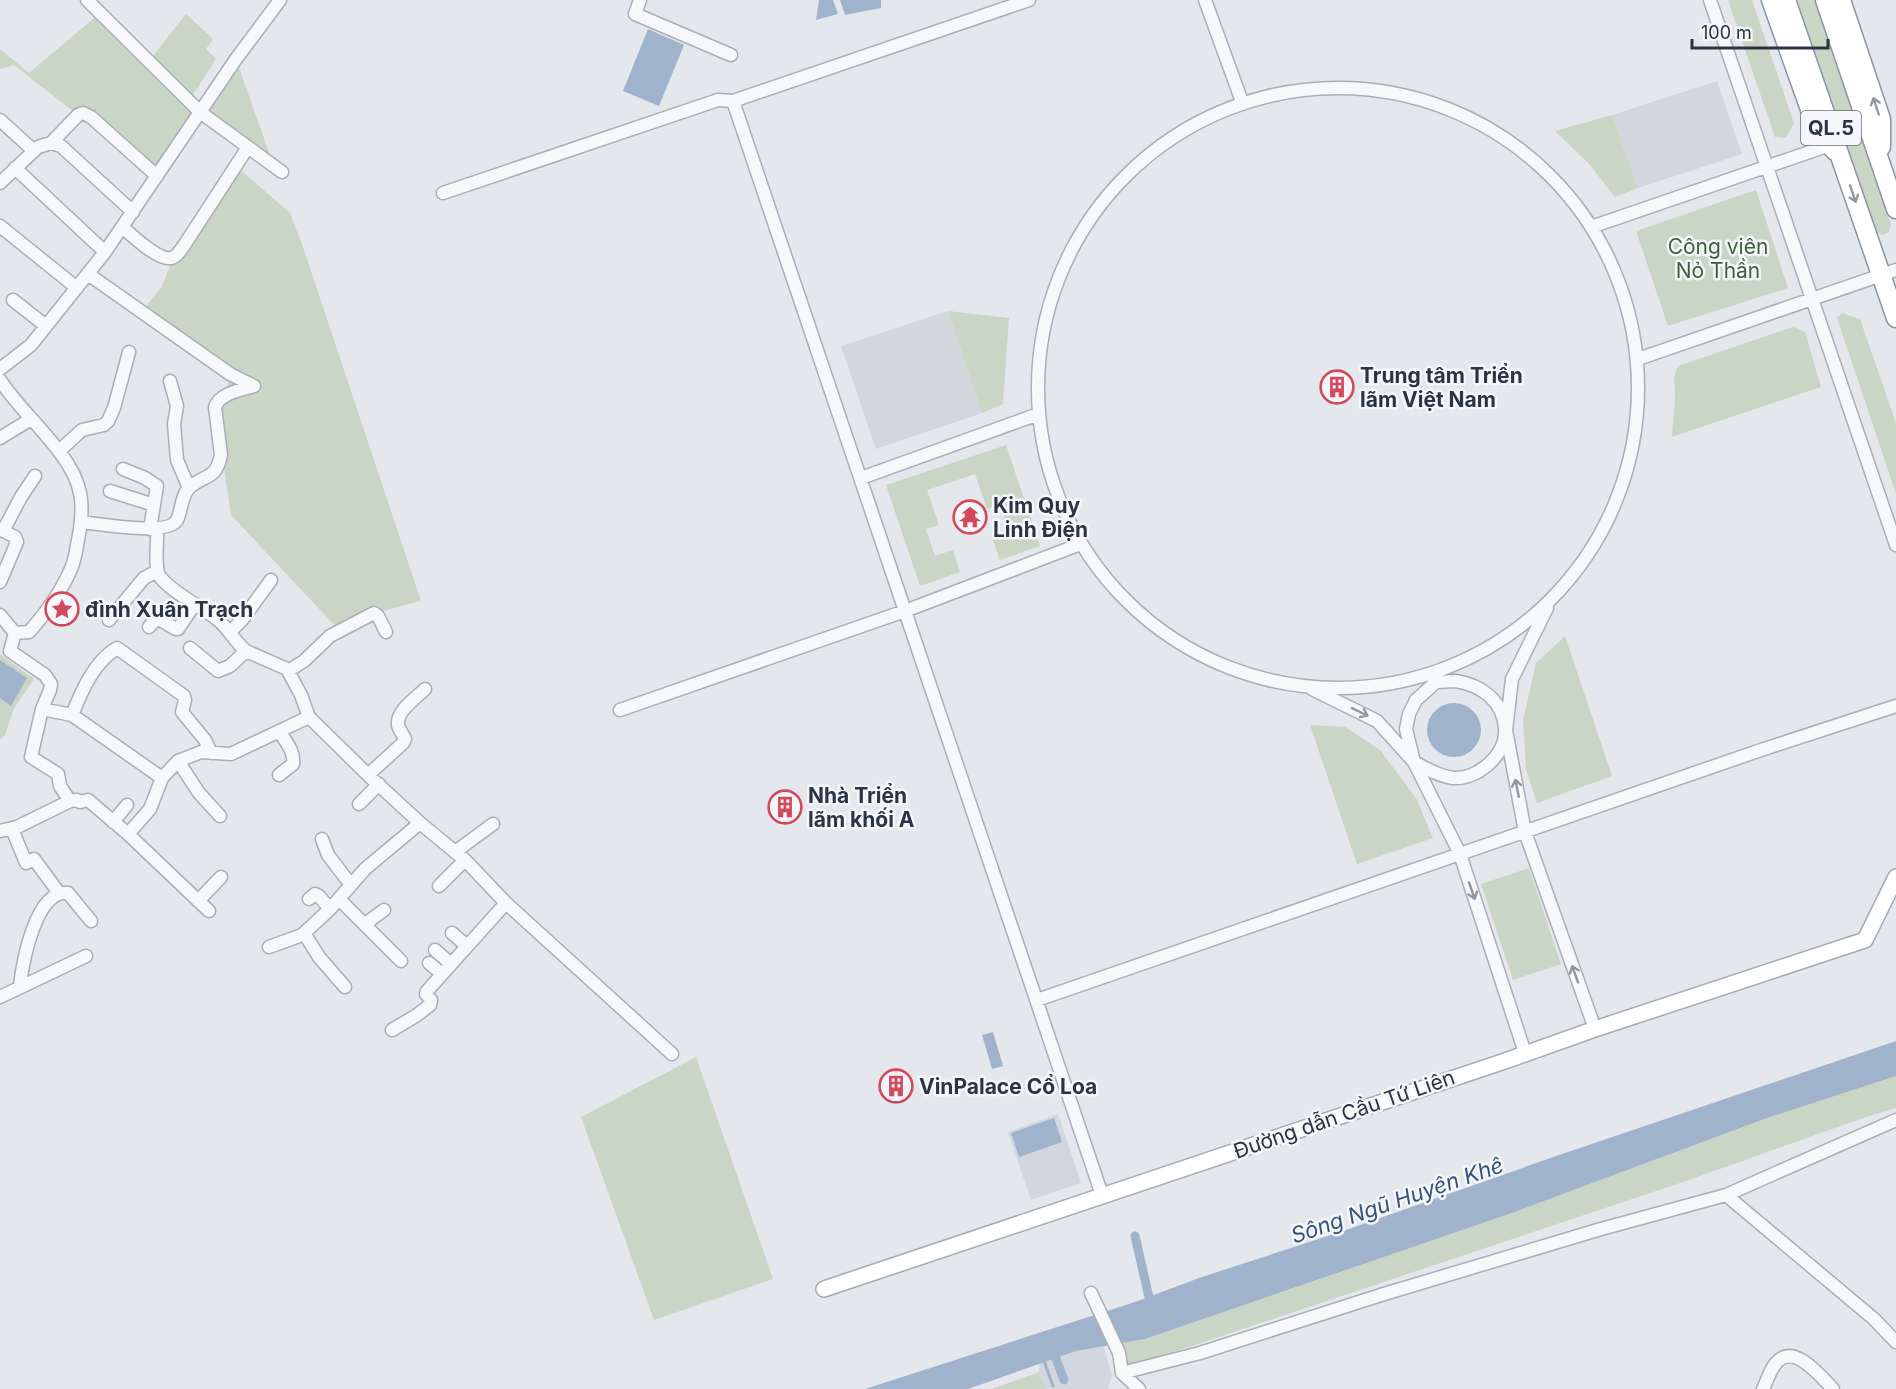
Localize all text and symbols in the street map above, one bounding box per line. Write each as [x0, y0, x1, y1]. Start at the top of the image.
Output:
scale bar [1692, 12, 1828, 50]
text: 100 m [1701, 22, 1752, 43]
one-way arrow [1870, 97, 1881, 116]
road number: QL.5 [1801, 111, 1861, 145]
one-way arrow [1849, 184, 1860, 203]
park label: Công viên Nỏ Thần [1668, 234, 1768, 283]
place label: Trung tâm Triển lãm Việt Nam [1360, 363, 1523, 412]
building icon: Trung tâm Triển lãm Việt Nam [1319, 369, 1355, 405]
place label: Kim Quy Linh Điện [993, 493, 1088, 542]
temple icon: Kim Quy Linh Điện [952, 499, 988, 535]
place icon: đình Xuân Trạch [44, 591, 80, 627]
place label: đình Xuân Trạch [85, 597, 253, 622]
one-way arrow [1351, 707, 1369, 719]
one-way arrow [1511, 779, 1522, 798]
place label: Nhà Triển lãm khối A [808, 783, 915, 832]
building icon: Nhà Triển lãm khối A [767, 789, 803, 825]
one-way arrow [1468, 881, 1479, 900]
one-way arrow [1569, 965, 1580, 983]
street label: Đường dẫn Cầu Tứ Liên [1230, 1064, 1458, 1164]
building icon: VinPalace Cổ Loa [878, 1068, 914, 1104]
place label: VinPalace Cổ Loa [919, 1074, 1097, 1099]
water label: Sông Ngũ Huyện Khê [1287, 1151, 1507, 1249]

